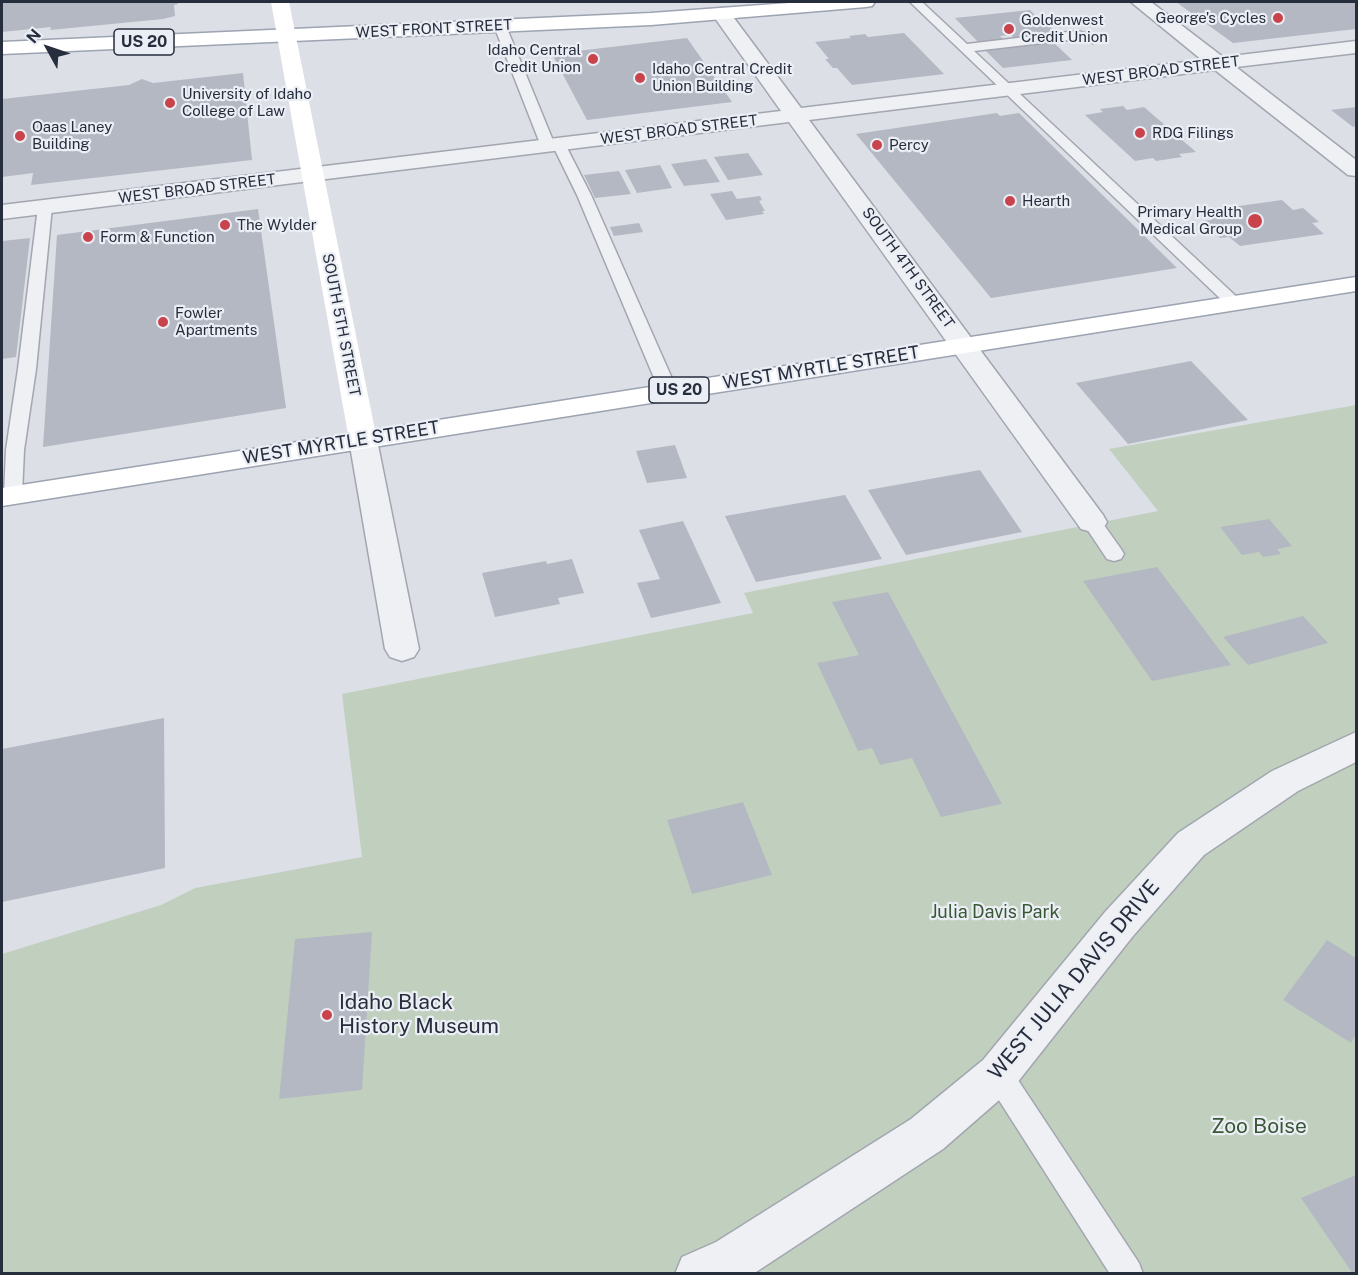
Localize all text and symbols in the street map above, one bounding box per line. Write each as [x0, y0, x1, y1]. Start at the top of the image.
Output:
place label: George's Cycles [1156, 9, 1266, 27]
place label: Goldenwest Credit Union [1021, 11, 1108, 46]
marker: George's Cycles [1271, 11, 1285, 25]
street label: WEST FRONT STREET [355, 16, 513, 42]
north arrow [18, 18, 78, 78]
marker: Goldenwest Credit Union [1002, 22, 1016, 36]
text: N [23, 25, 45, 47]
road number: US 20 [114, 29, 174, 55]
place label: Idaho Central Credit Union [487, 41, 581, 76]
marker: Idaho Central Credit Union [586, 52, 600, 66]
street label: WEST BROAD STREET [1081, 52, 1241, 90]
place label: Idaho Central Credit Union Building [652, 60, 792, 95]
marker: Idaho Central Credit Union Building [633, 71, 647, 85]
place label: University of Idaho College of Law [182, 85, 312, 120]
marker: University of Idaho College of Law [163, 96, 177, 110]
street label: WEST BROAD STREET [599, 111, 759, 149]
place label: Oaas Laney Building [32, 118, 112, 153]
place label: RDG Filings [1152, 124, 1234, 142]
marker: RDG Filings [1133, 126, 1147, 140]
marker: Oaas Laney Building [13, 129, 27, 143]
place label: Percy [889, 136, 929, 154]
marker: Percy [870, 138, 884, 152]
street label: WEST BROAD STREET [117, 170, 277, 208]
place label: Hearth [1022, 192, 1070, 210]
marker: Hearth [1003, 194, 1017, 208]
place label: Primary Health Medical Group [1137, 203, 1242, 238]
street label: SOUTH 4TH STREET [858, 204, 958, 332]
marker: Primary Health Medical Group [1246, 212, 1264, 230]
place label: The Wylder [237, 216, 316, 234]
marker: The Wylder [218, 218, 232, 232]
place label: Form & Function [100, 228, 215, 246]
marker: Form & Function [81, 230, 95, 244]
street label: SOUTH 5TH STREET [318, 252, 364, 398]
place label: Fowler Apartments [175, 304, 257, 339]
marker: Fowler Apartments [156, 315, 170, 329]
street label: WEST MYRTLE STREET [721, 342, 921, 394]
road number: US 20 [649, 377, 709, 403]
street label: WEST MYRTLE STREET [241, 417, 441, 469]
street label: WEST JULIA DAVIS DRIVE [983, 875, 1165, 1085]
park label: Julia Davis Park [930, 901, 1060, 923]
place label: Idaho Black History Museum [339, 990, 499, 1040]
marker: Idaho Black History Museum [320, 1008, 334, 1022]
park label: Zoo Boise [1211, 1114, 1307, 1140]

